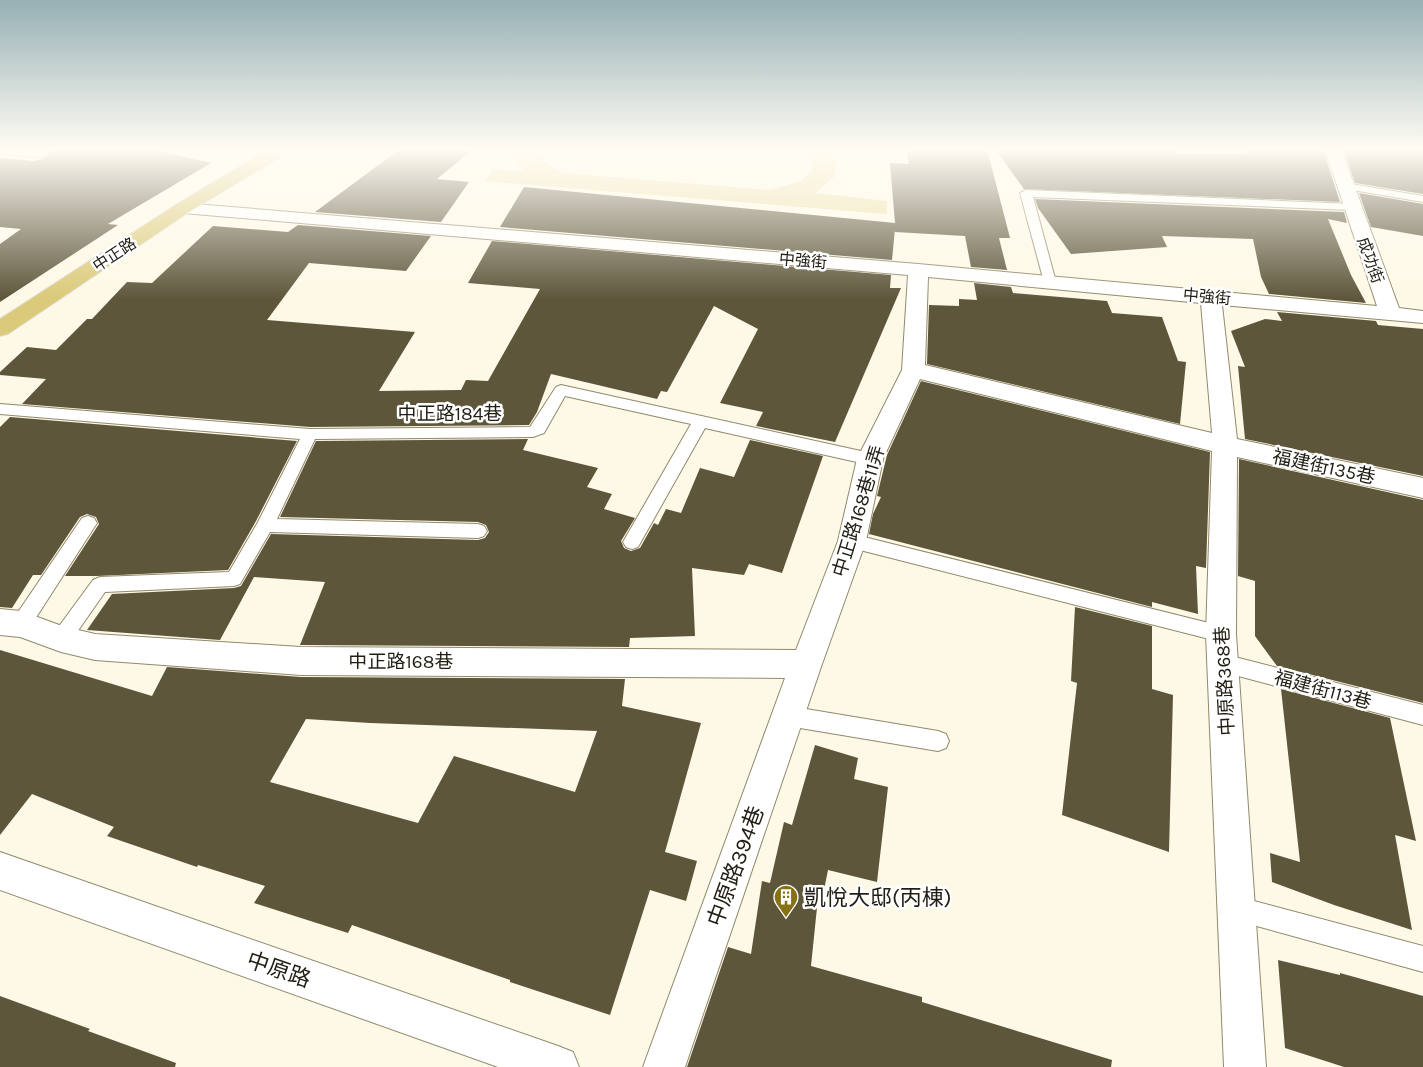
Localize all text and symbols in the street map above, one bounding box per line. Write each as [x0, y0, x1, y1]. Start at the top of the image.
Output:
street label: 中正路 [89, 233, 140, 275]
street label: 成功街 [1353, 234, 1388, 286]
street label: 中強街 [778, 249, 828, 272]
street label: 中強街 [1182, 285, 1232, 308]
street label: 中正路184巷 [398, 403, 502, 425]
street label: 中正路168巷11弄 [828, 443, 889, 580]
street label: 福建街135巷 [1271, 445, 1377, 489]
street label: 中原路368巷 [1211, 626, 1239, 736]
street label: 中正路168巷 [349, 651, 453, 673]
street label: 福建街113巷 [1272, 666, 1374, 714]
street label: 中原路394巷 [702, 803, 770, 930]
building icon: 凱悅大邸(丙棟) [773, 884, 799, 918]
place label: 凱悅大邸(丙棟) [804, 885, 952, 911]
street label: 中原路 [243, 947, 314, 993]

